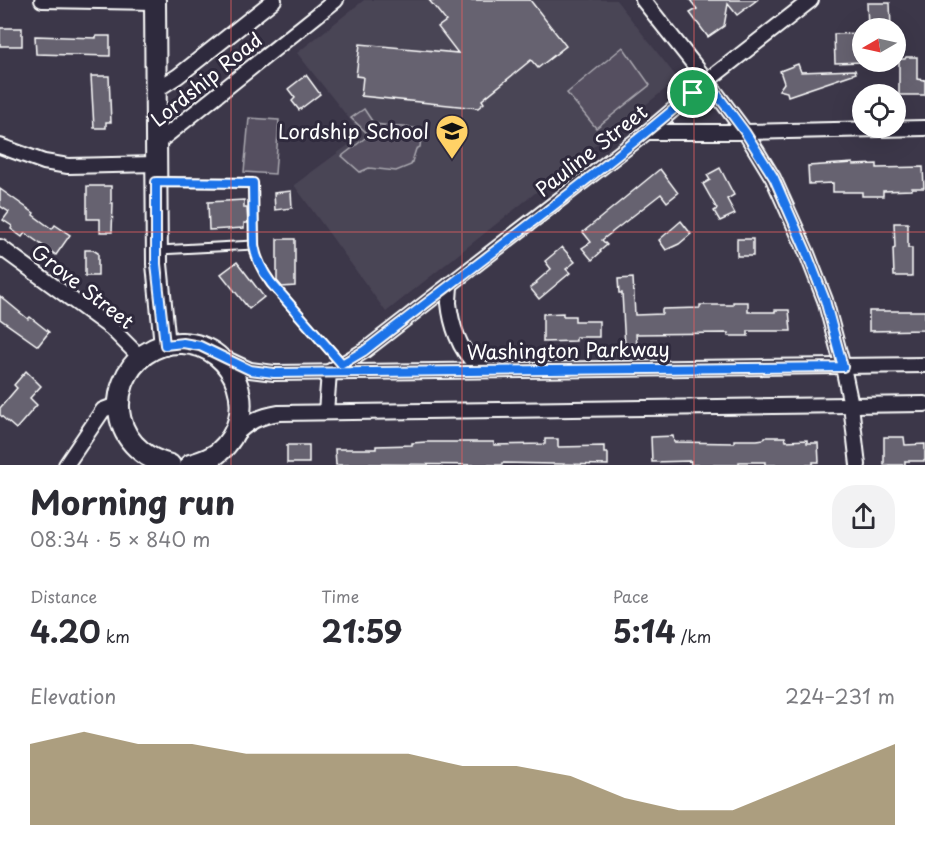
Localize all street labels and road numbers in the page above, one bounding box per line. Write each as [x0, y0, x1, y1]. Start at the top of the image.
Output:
street label: Lordship Road [144, 25, 268, 133]
street label: Pauline Street [529, 97, 653, 203]
street label: Grove Street [25, 236, 141, 336]
street label: Washington Parkway [466, 333, 670, 367]

